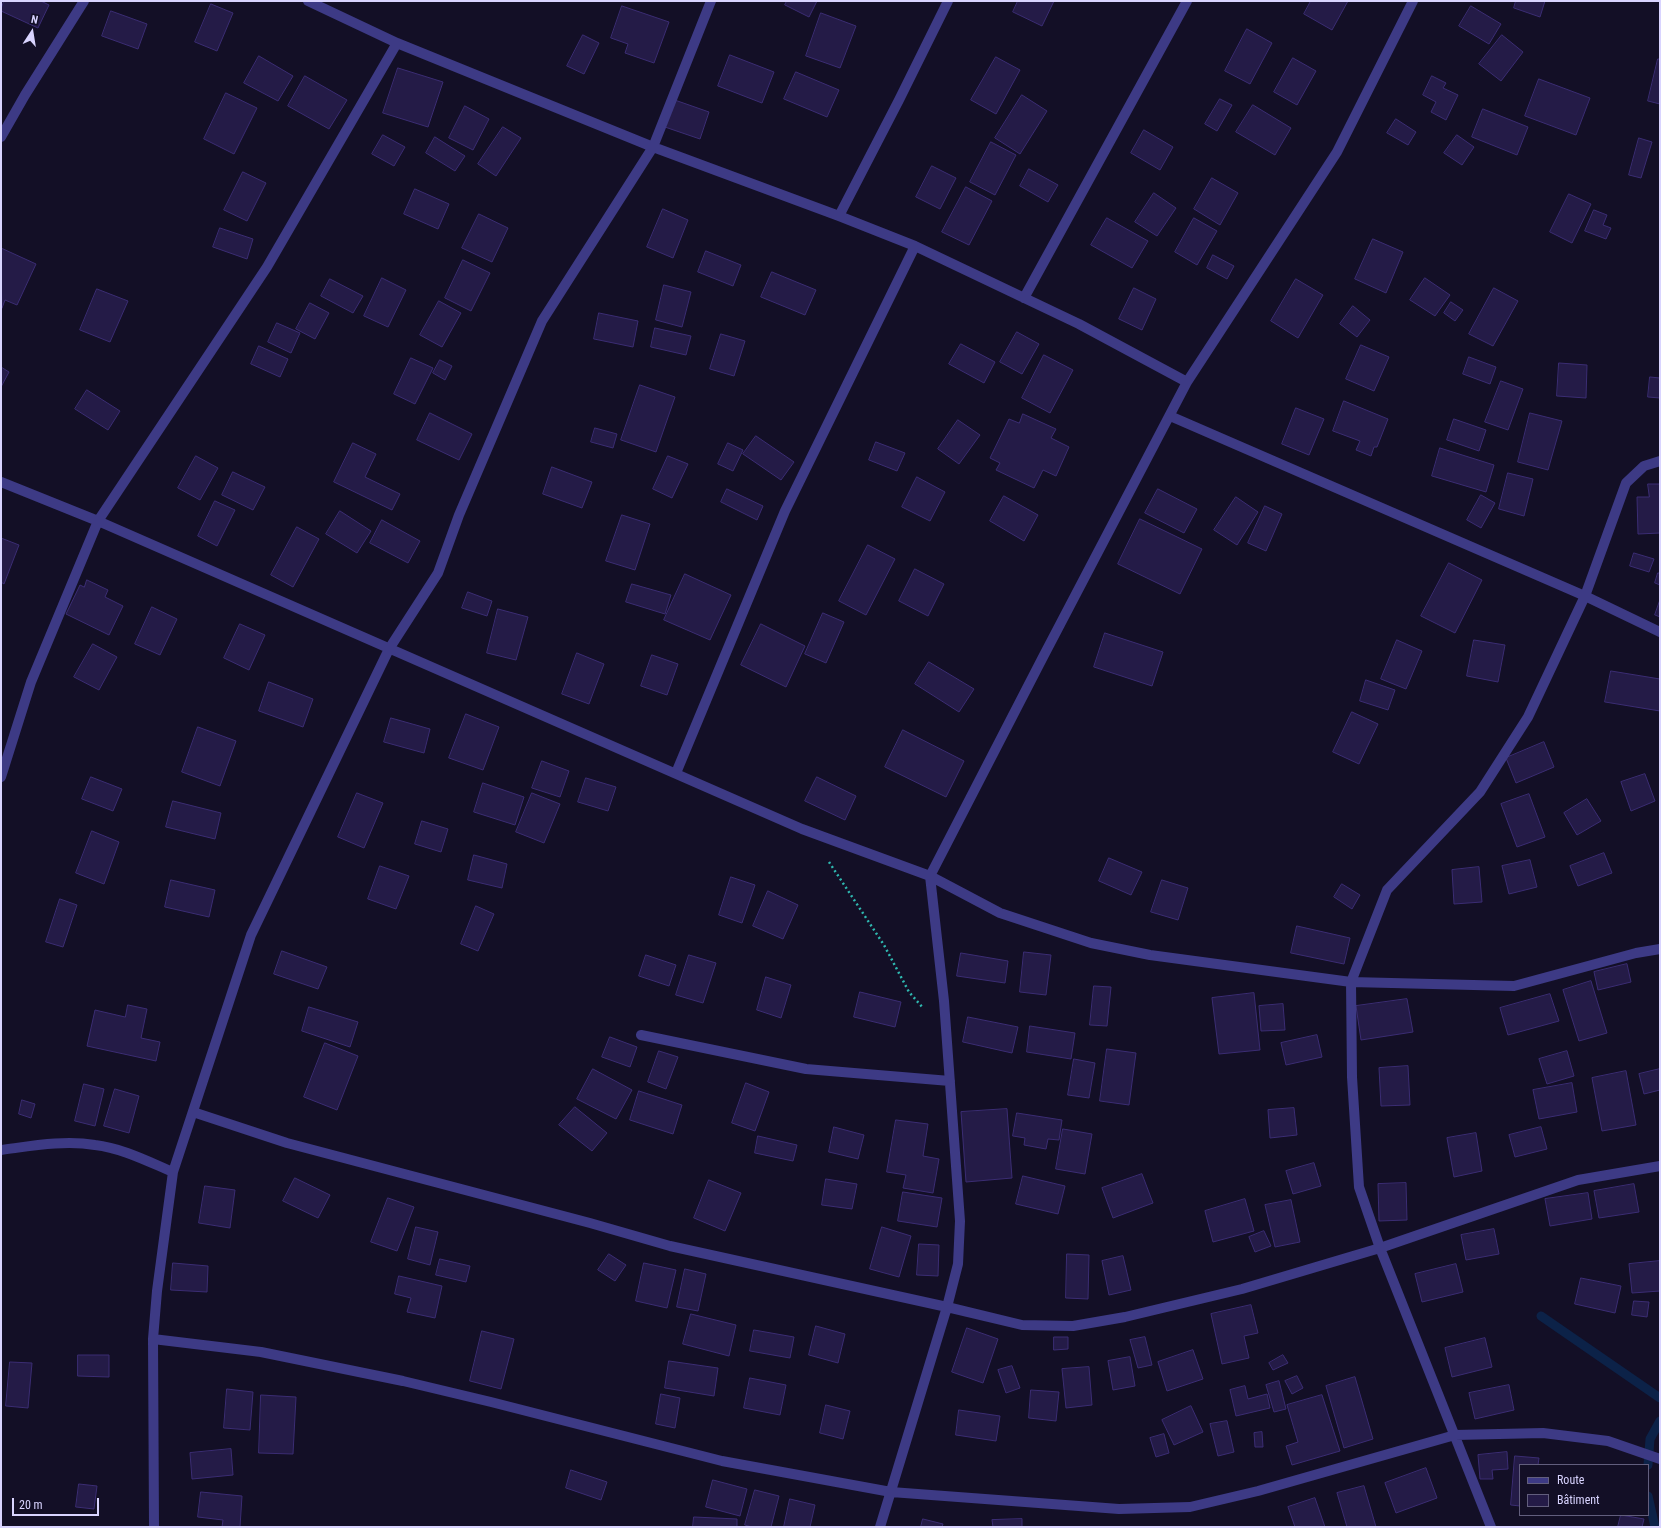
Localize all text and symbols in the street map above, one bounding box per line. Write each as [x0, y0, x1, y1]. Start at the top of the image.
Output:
north arrow [12, 12, 52, 52]
text: N [30, 13, 39, 27]
legend [1519, 1464, 1649, 1516]
text: Route [1557, 1473, 1584, 1487]
scale bar [14, 1490, 101, 1516]
text: Bâtiment [1557, 1493, 1600, 1507]
text: 20 m [19, 1498, 43, 1512]

